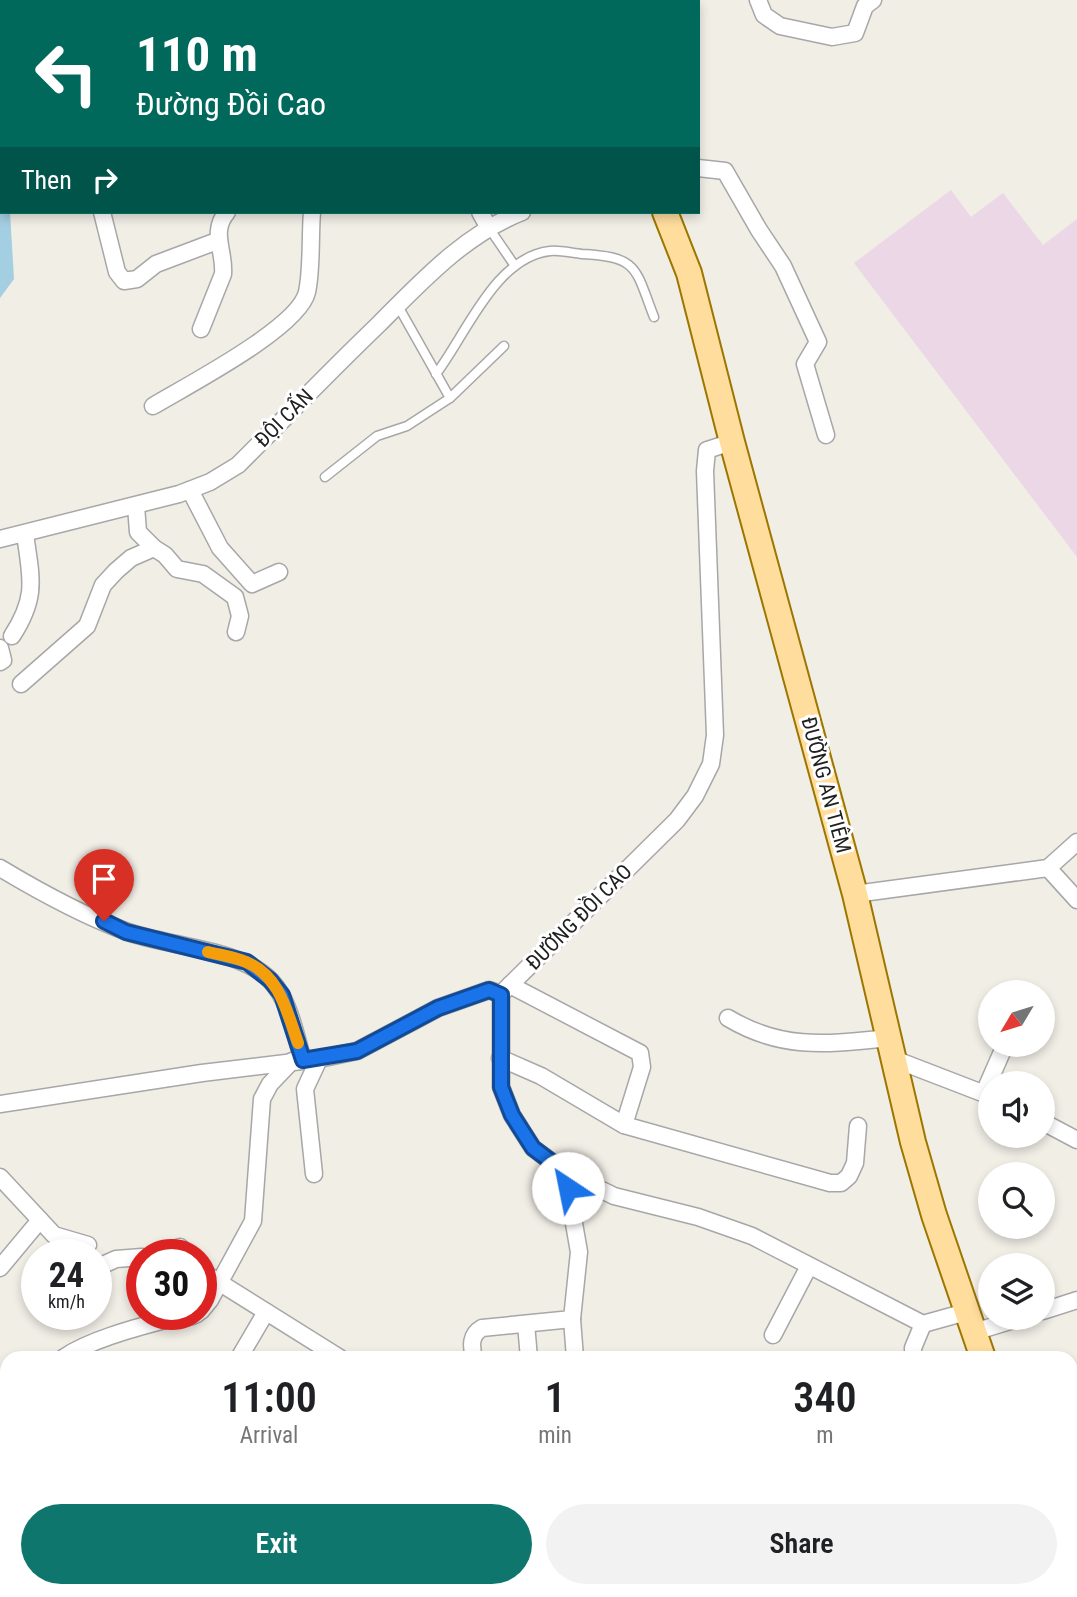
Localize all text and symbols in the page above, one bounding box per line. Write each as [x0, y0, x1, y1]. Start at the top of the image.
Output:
text: 110 m [136, 26, 258, 83]
icon: left [21, 28, 112, 119]
text: Đường Đồi Cao [136, 85, 326, 123]
icon: right [86, 161, 124, 199]
text: Then [21, 165, 72, 195]
street label: ĐỘI CẤN [249, 383, 318, 452]
street label: ĐƯỜNG AN TIÊM [796, 714, 856, 856]
pin [74, 849, 134, 921]
street label: ĐƯỜNG ĐỒI CAO [521, 859, 637, 975]
icon: arrive [85, 860, 123, 898]
north arrow [978, 980, 1055, 1057]
map controls [978, 980, 1055, 1330]
button: sound [978, 1071, 1055, 1148]
position arrow [531, 1151, 605, 1225]
button: search [978, 1162, 1055, 1239]
speed limit sign: 30 [126, 1239, 217, 1330]
button: layers [978, 1253, 1055, 1330]
text: 24 [49, 1255, 84, 1296]
text: km/h [48, 1291, 85, 1312]
text: 11:00 [221, 1373, 317, 1422]
text: 1 [545, 1373, 566, 1422]
text: 340 [793, 1373, 857, 1422]
text: Arrival [240, 1422, 298, 1449]
text: min [538, 1422, 572, 1449]
text: m [816, 1422, 834, 1449]
button: Exit [21, 1504, 532, 1584]
button: Share [546, 1504, 1057, 1584]

